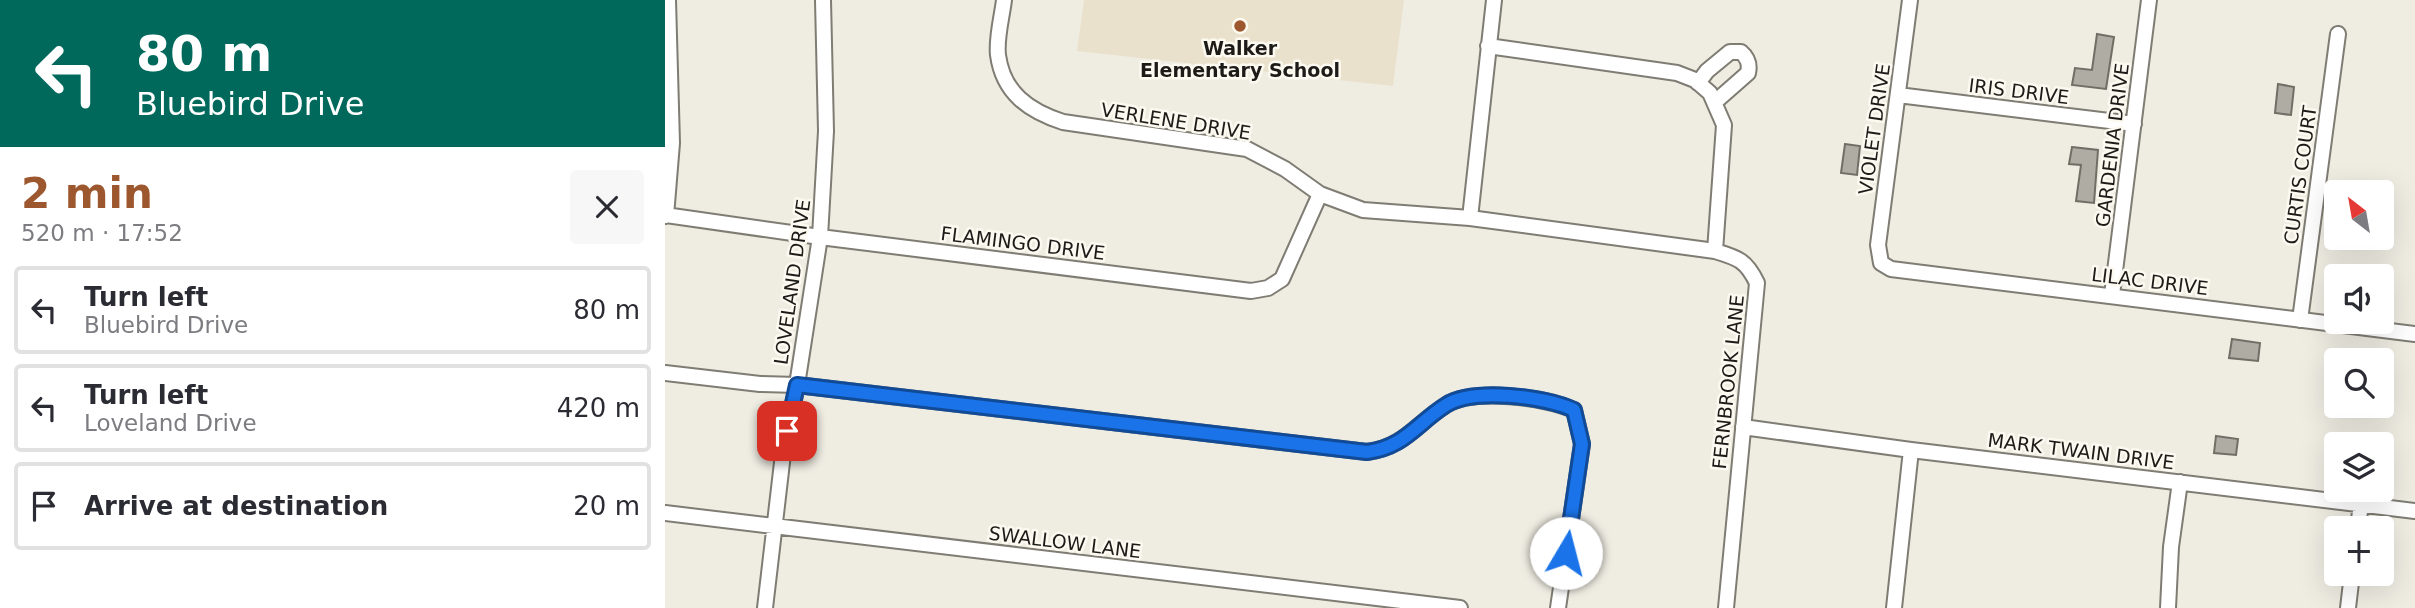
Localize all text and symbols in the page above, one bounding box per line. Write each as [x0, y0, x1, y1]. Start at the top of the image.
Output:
marker: Walker Elementary School [1232, 18, 1248, 34]
text: 80 m [136, 26, 272, 83]
icon: left [21, 28, 112, 119]
place label: Walker Elementary School [1140, 37, 1340, 81]
street label: VIOLET DRIVE [1854, 62, 1894, 196]
street label: GARDENIA DRIVE [2091, 62, 2133, 228]
street label: IRIS DRIVE [1968, 74, 2070, 108]
text: Bluebird Drive [136, 85, 364, 123]
street label: VERLENE DRIVE [1099, 98, 1253, 144]
street label: CURTIS COURT [2279, 104, 2321, 246]
text: 2 min [21, 169, 153, 218]
button: close [570, 170, 644, 244]
north arrow [2324, 180, 2394, 250]
map controls [2324, 180, 2394, 586]
street label: LOVELAND DRIVE [769, 198, 815, 366]
text: 520 m · 17:52 [21, 220, 183, 246]
street label: FLAMINGO DRIVE [940, 222, 1106, 264]
street label: LILAC DRIVE [2090, 263, 2210, 299]
button: sound [2324, 264, 2394, 334]
text: Turn left [84, 282, 208, 312]
icon: left [25, 291, 63, 329]
street label: FERNBROOK LANE [1708, 294, 1748, 470]
text: 80 m [573, 295, 640, 325]
text: Bluebird Drive [84, 312, 248, 338]
button: search [2324, 348, 2394, 418]
text: Turn left [84, 380, 208, 410]
icon: left [25, 389, 63, 427]
text: 420 m [557, 393, 640, 423]
pin [757, 401, 817, 461]
text: Loveland Drive [84, 410, 257, 436]
icon: arrive [768, 412, 806, 450]
street label: MARK TWAIN DRIVE [1986, 429, 2176, 473]
button: layers [2324, 432, 2394, 502]
icon: arrive [25, 487, 63, 525]
text: Arrive at destination [84, 491, 388, 521]
text: 20 m [573, 491, 640, 521]
position arrow [1529, 516, 1603, 590]
button: + [2324, 516, 2394, 586]
street label: SWALLOW LANE [988, 522, 1142, 562]

